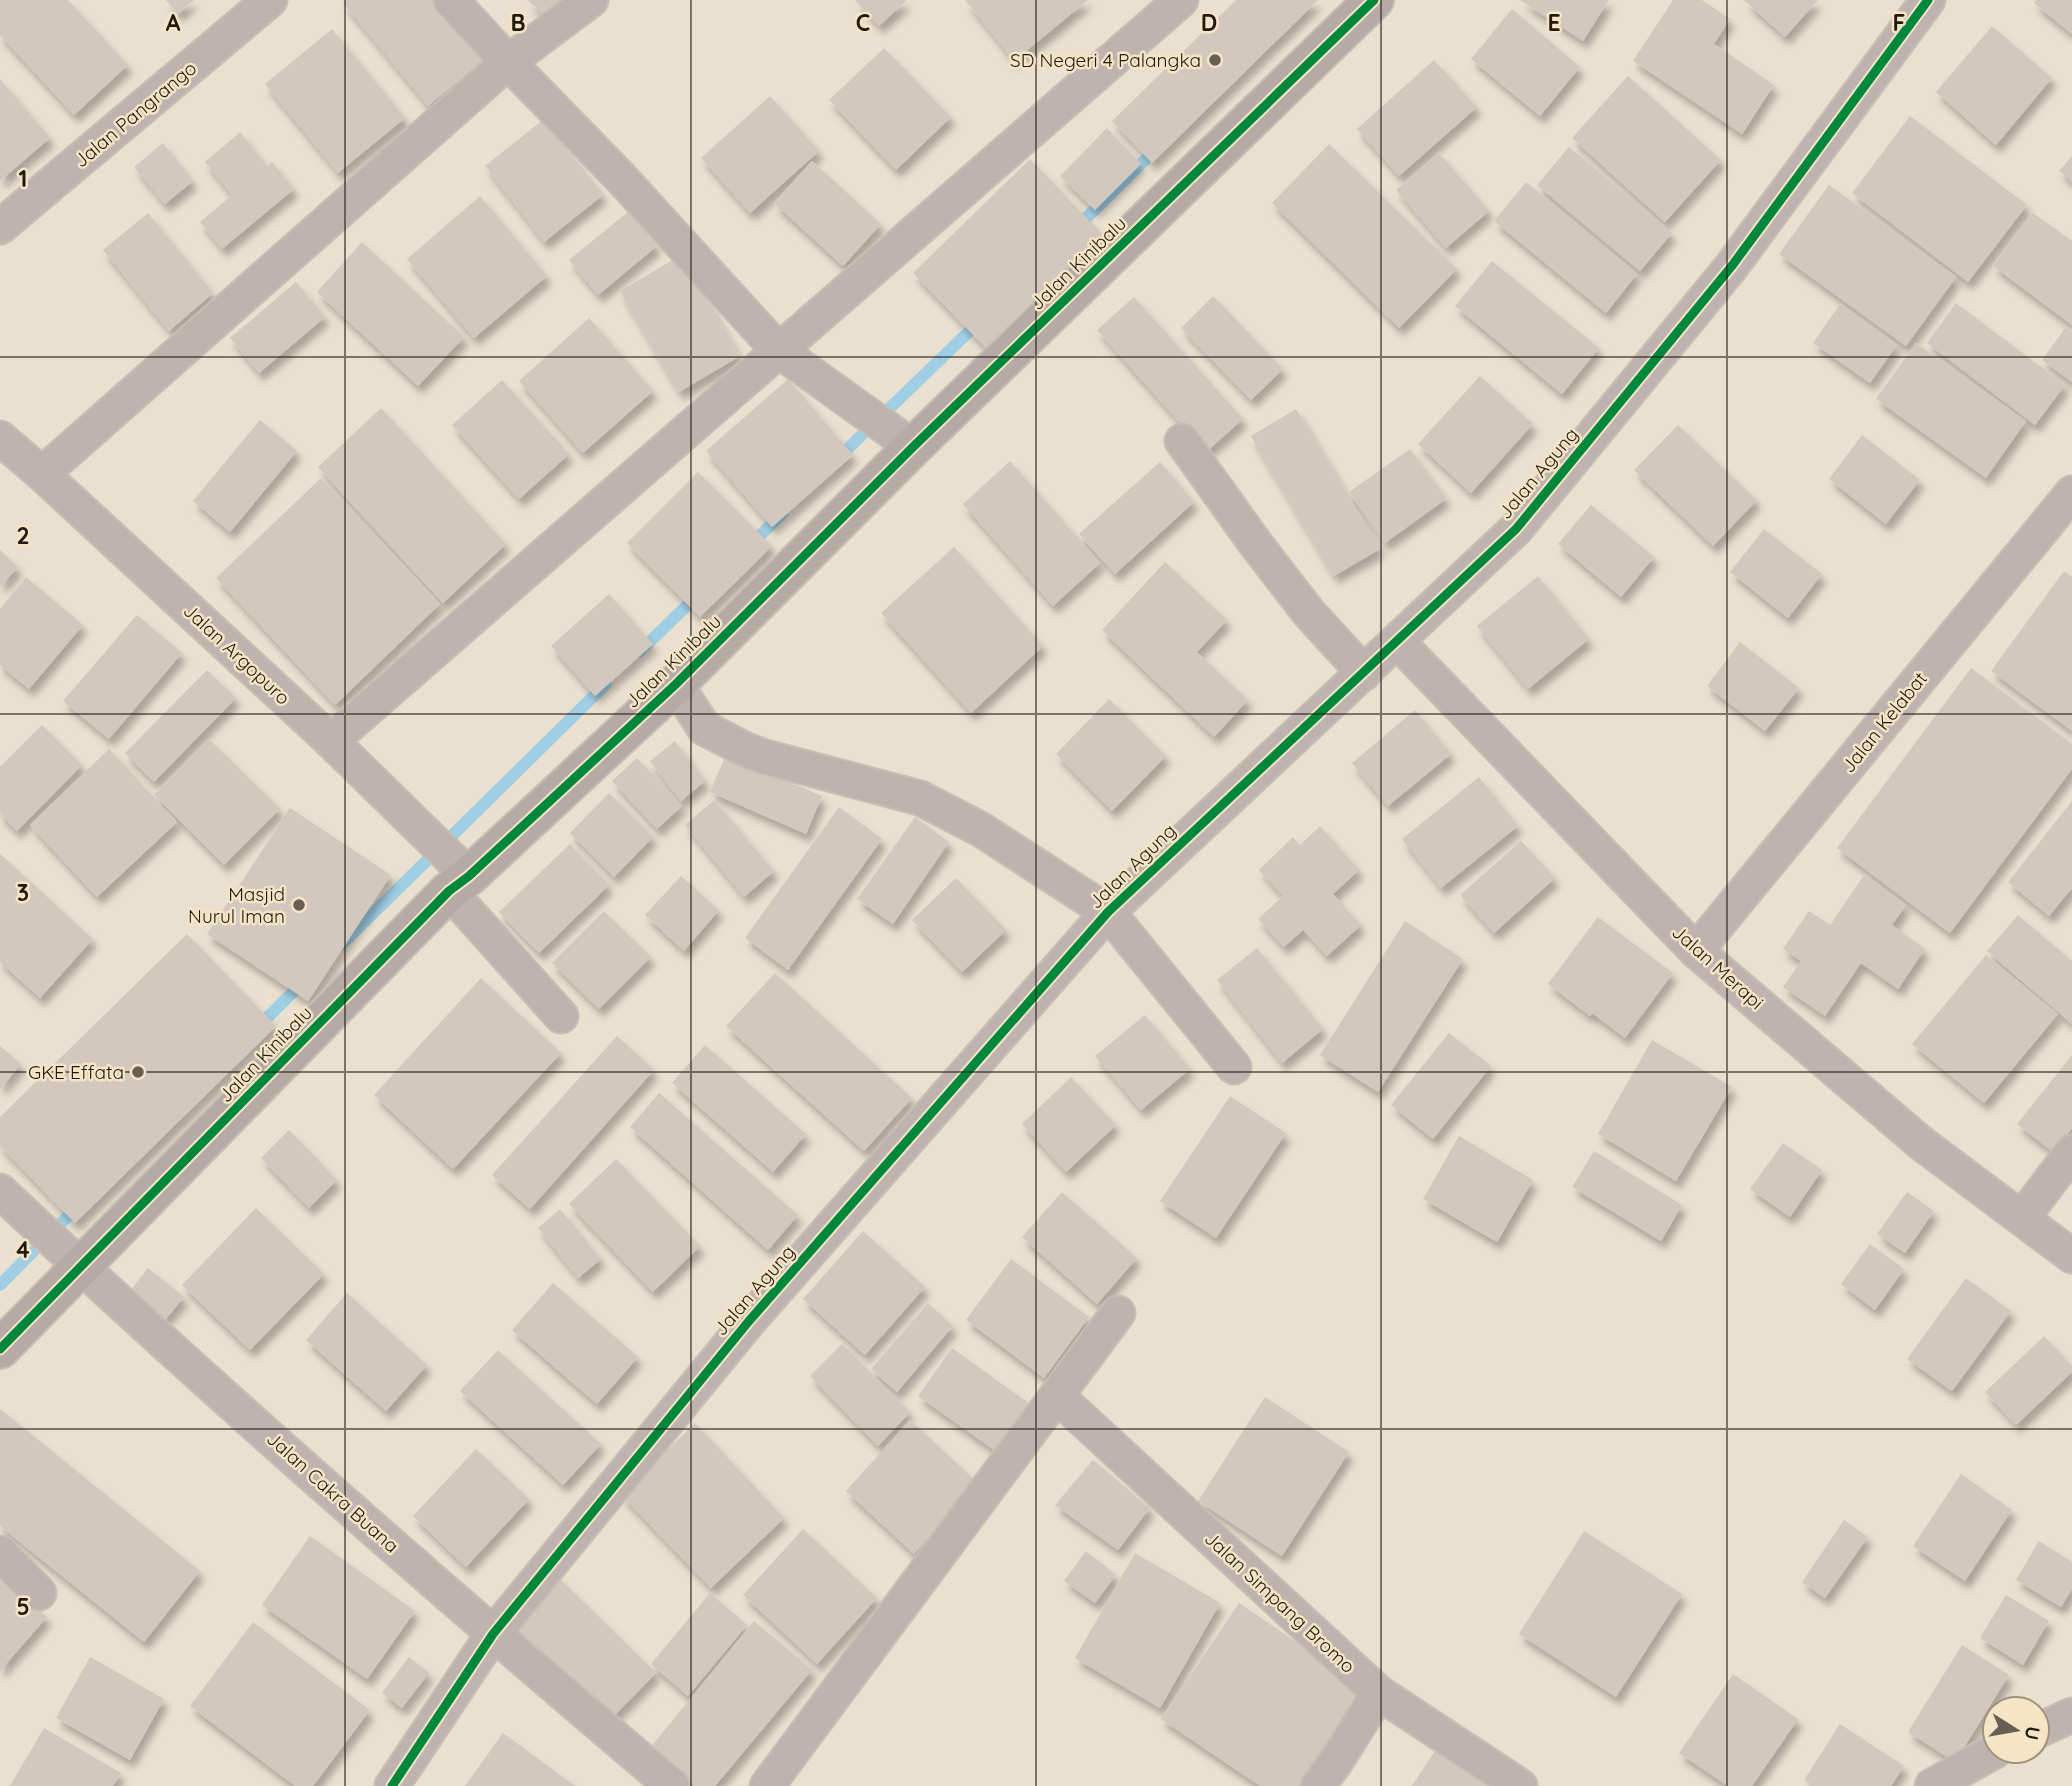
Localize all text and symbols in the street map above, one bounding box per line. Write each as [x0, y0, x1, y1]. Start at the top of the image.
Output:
text: A [166, 8, 181, 37]
text: B [510, 8, 526, 37]
text: C [856, 8, 870, 37]
text: D [1201, 8, 1217, 37]
text: E [1547, 8, 1561, 37]
text: F [1893, 8, 1905, 37]
place label: SD Negeri 4 Palangka [1010, 48, 1201, 72]
marker: SD Negeri 4 Palangka [1207, 52, 1223, 68]
street label: Jalan Pangrango [69, 56, 201, 172]
text: 1 [19, 164, 27, 193]
street label: Jalan Kinibalu [1025, 211, 1131, 315]
street label: Jalan Agung [1493, 422, 1583, 524]
text: 2 [16, 521, 30, 550]
street label: Jalan Argopuro [179, 598, 295, 710]
street label: Jalan Kinibalu [620, 609, 726, 713]
street label: Jalan Kelabat [1836, 667, 1932, 777]
street label: Jalan Agung [1083, 818, 1181, 914]
text: 3 [17, 878, 29, 907]
place label: Masjid Nurul Iman [188, 882, 285, 928]
marker: Masjid Nurul Iman [291, 897, 307, 913]
street label: Jalan Merapi [1667, 920, 1769, 1014]
street label: Jalan Kinibalu [213, 1001, 317, 1107]
place label: GKE Effata [28, 1060, 124, 1084]
marker: GKE Effata [130, 1064, 146, 1080]
text: 4 [16, 1235, 30, 1264]
street label: Jalan Agung [708, 1240, 800, 1340]
street label: Jalan Cakra Buana [262, 1426, 404, 1558]
street label: Jalan Simpang Bromo [1200, 1526, 1360, 1678]
text: 5 [16, 1592, 30, 1621]
north arrow [1981, 1695, 2051, 1765]
text: U [2020, 1724, 2046, 1742]

